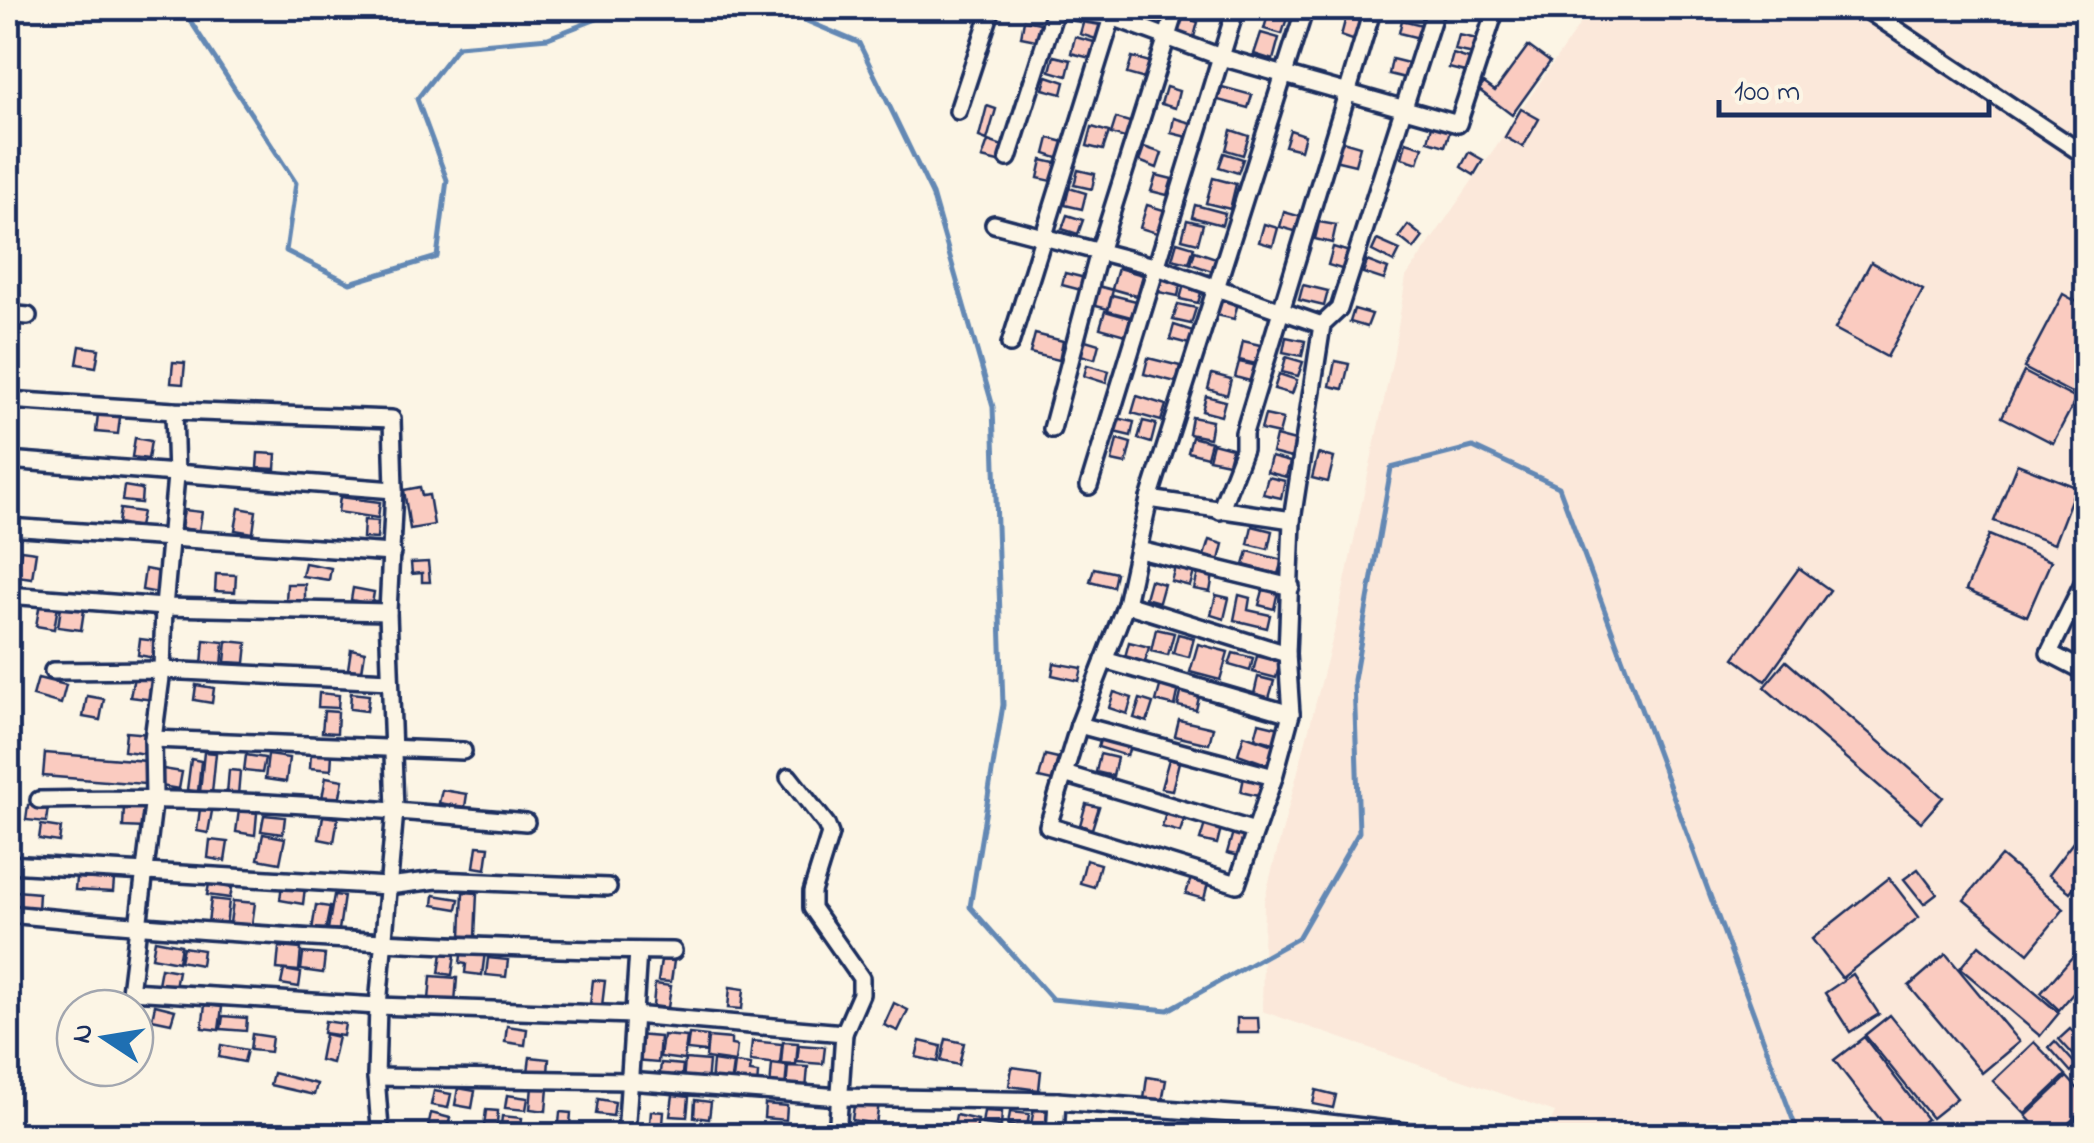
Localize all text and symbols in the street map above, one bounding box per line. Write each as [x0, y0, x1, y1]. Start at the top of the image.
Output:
scale bar [1719, 55, 1989, 117]
text: 100 m [1734, 71, 1800, 115]
north arrow [55, 988, 155, 1088]
text: N [62, 1020, 106, 1047]

